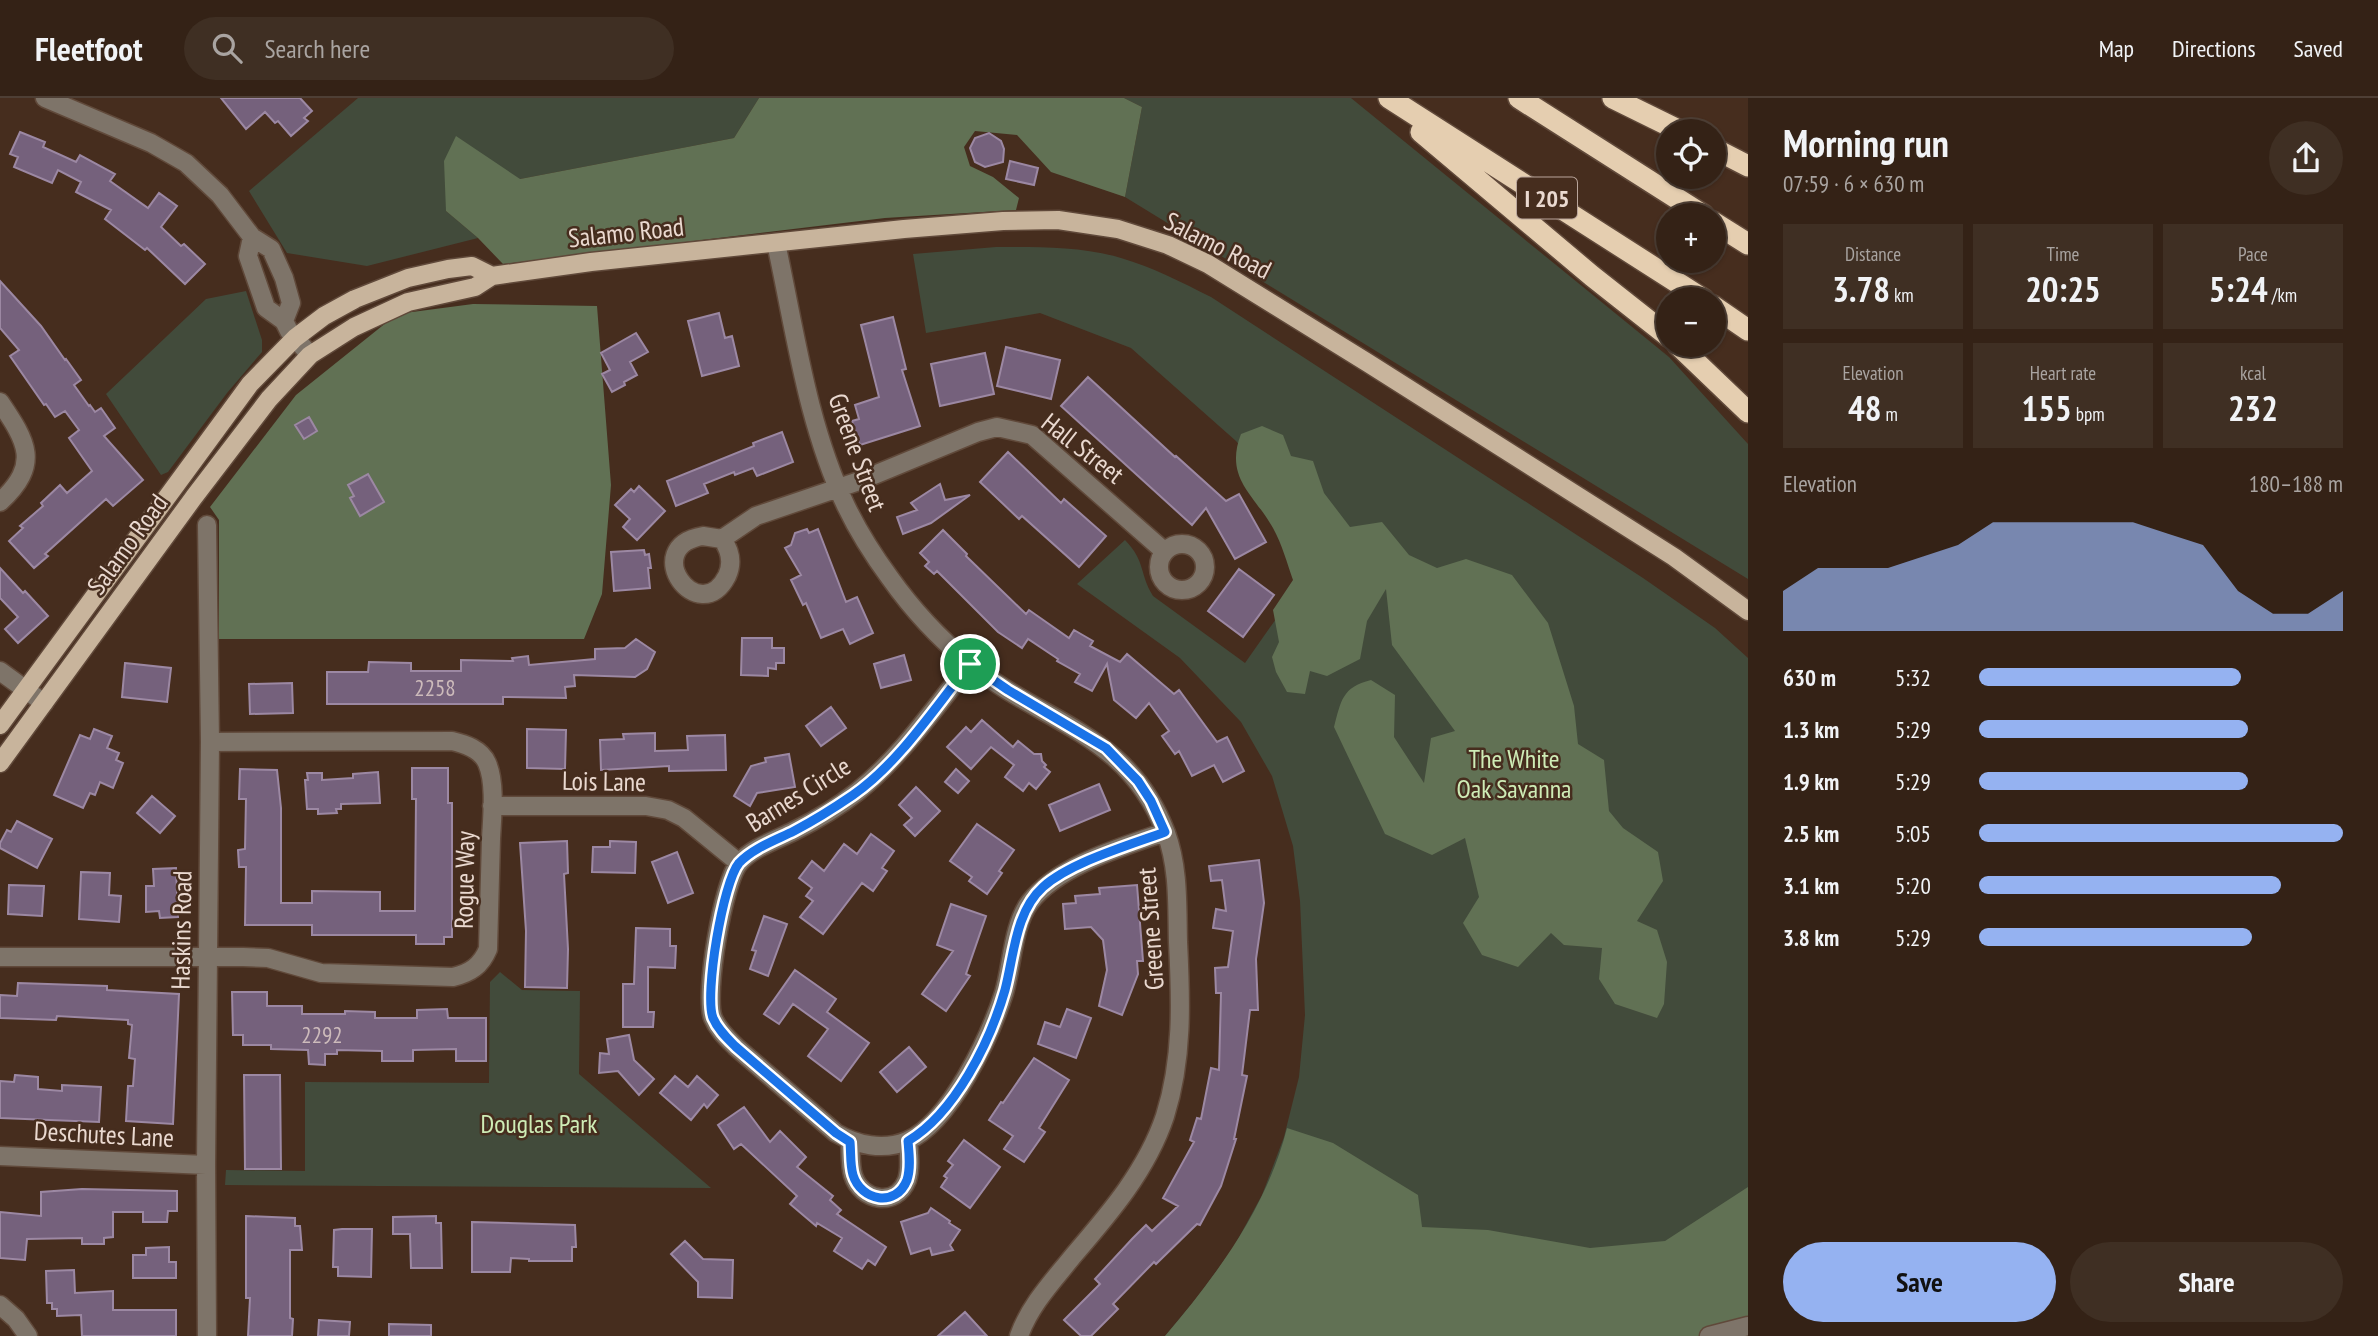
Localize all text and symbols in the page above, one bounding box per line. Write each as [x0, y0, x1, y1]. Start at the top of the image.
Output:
search box [184, 17, 674, 80]
text: Fleetfoot [35, 27, 142, 70]
icon: search [208, 29, 246, 67]
text: Search here [264, 32, 370, 65]
text: Map [2099, 33, 2134, 64]
text: Directions [2172, 33, 2256, 64]
text: Saved [2294, 33, 2343, 64]
text: Morning run [1783, 118, 1949, 167]
map controls [1656, 119, 1726, 357]
button: locate [1656, 119, 1726, 189]
button: share [2269, 121, 2343, 195]
text: 07:59 · 6 × 630 m [1783, 169, 1924, 198]
road number: I 205 [1517, 178, 1577, 218]
button: + [1656, 203, 1726, 273]
street label: Salamo Road [1159, 204, 1277, 286]
street label: Salamo Road [567, 210, 685, 254]
text: Distance [1845, 242, 1901, 266]
text: Time [2047, 242, 2079, 266]
text: Pace [2238, 242, 2268, 266]
text: 3.78 [1832, 266, 1890, 312]
text: 20:25 [2025, 266, 2101, 312]
text: 5:24 [2209, 266, 2268, 312]
text: km [1890, 283, 1914, 307]
text: /km [2268, 283, 2297, 307]
button: − [1656, 287, 1726, 357]
text: Elevation [1843, 361, 1903, 385]
text: Heart rate [2030, 361, 2096, 385]
text: kcal [2240, 361, 2266, 385]
text: 48 [1848, 385, 1882, 431]
text: 155 [2021, 385, 2072, 431]
text: 232 [2228, 385, 2278, 431]
street label: Greene Street [822, 389, 894, 515]
text: m [1882, 402, 1898, 426]
text: bpm [2072, 402, 2105, 426]
street label: Hall Street [1035, 406, 1131, 490]
text: Elevation [1783, 469, 1857, 498]
text: 180–188 m [2249, 469, 2343, 498]
street label: Salamo Road [80, 487, 174, 601]
pin [940, 634, 1000, 694]
icon: arrive [951, 645, 989, 683]
text: 630 m [1783, 663, 1836, 692]
text: 5:32 [1895, 663, 1931, 692]
house number: 2258 [414, 673, 456, 702]
text: 1.3 km [1783, 715, 1839, 744]
text: 5:29 [1895, 715, 1931, 744]
park label: The White Oak Savanna [1457, 742, 1571, 805]
street label: Barnes Circle [740, 749, 856, 839]
street label: Lois Lane [562, 764, 646, 798]
text: 1.9 km [1783, 767, 1839, 796]
text: 5:29 [1895, 767, 1931, 796]
text: 2.5 km [1783, 819, 1839, 848]
text: 5:05 [1895, 819, 1931, 848]
street label: Rogue Way [447, 831, 481, 929]
street label: Greene Street [1129, 867, 1171, 991]
street label: Haskins Road [163, 870, 199, 990]
text: 3.1 km [1783, 871, 1839, 900]
text: 5:20 [1895, 871, 1931, 900]
text: 3.8 km [1783, 923, 1839, 952]
text: 5:29 [1895, 923, 1931, 952]
house number: 2292 [301, 1020, 343, 1049]
park label: Douglas Park [481, 1107, 597, 1140]
street label: Deschutes Lane [33, 1114, 175, 1154]
button: Save [1783, 1242, 2056, 1322]
button: Share [2070, 1242, 2343, 1322]

